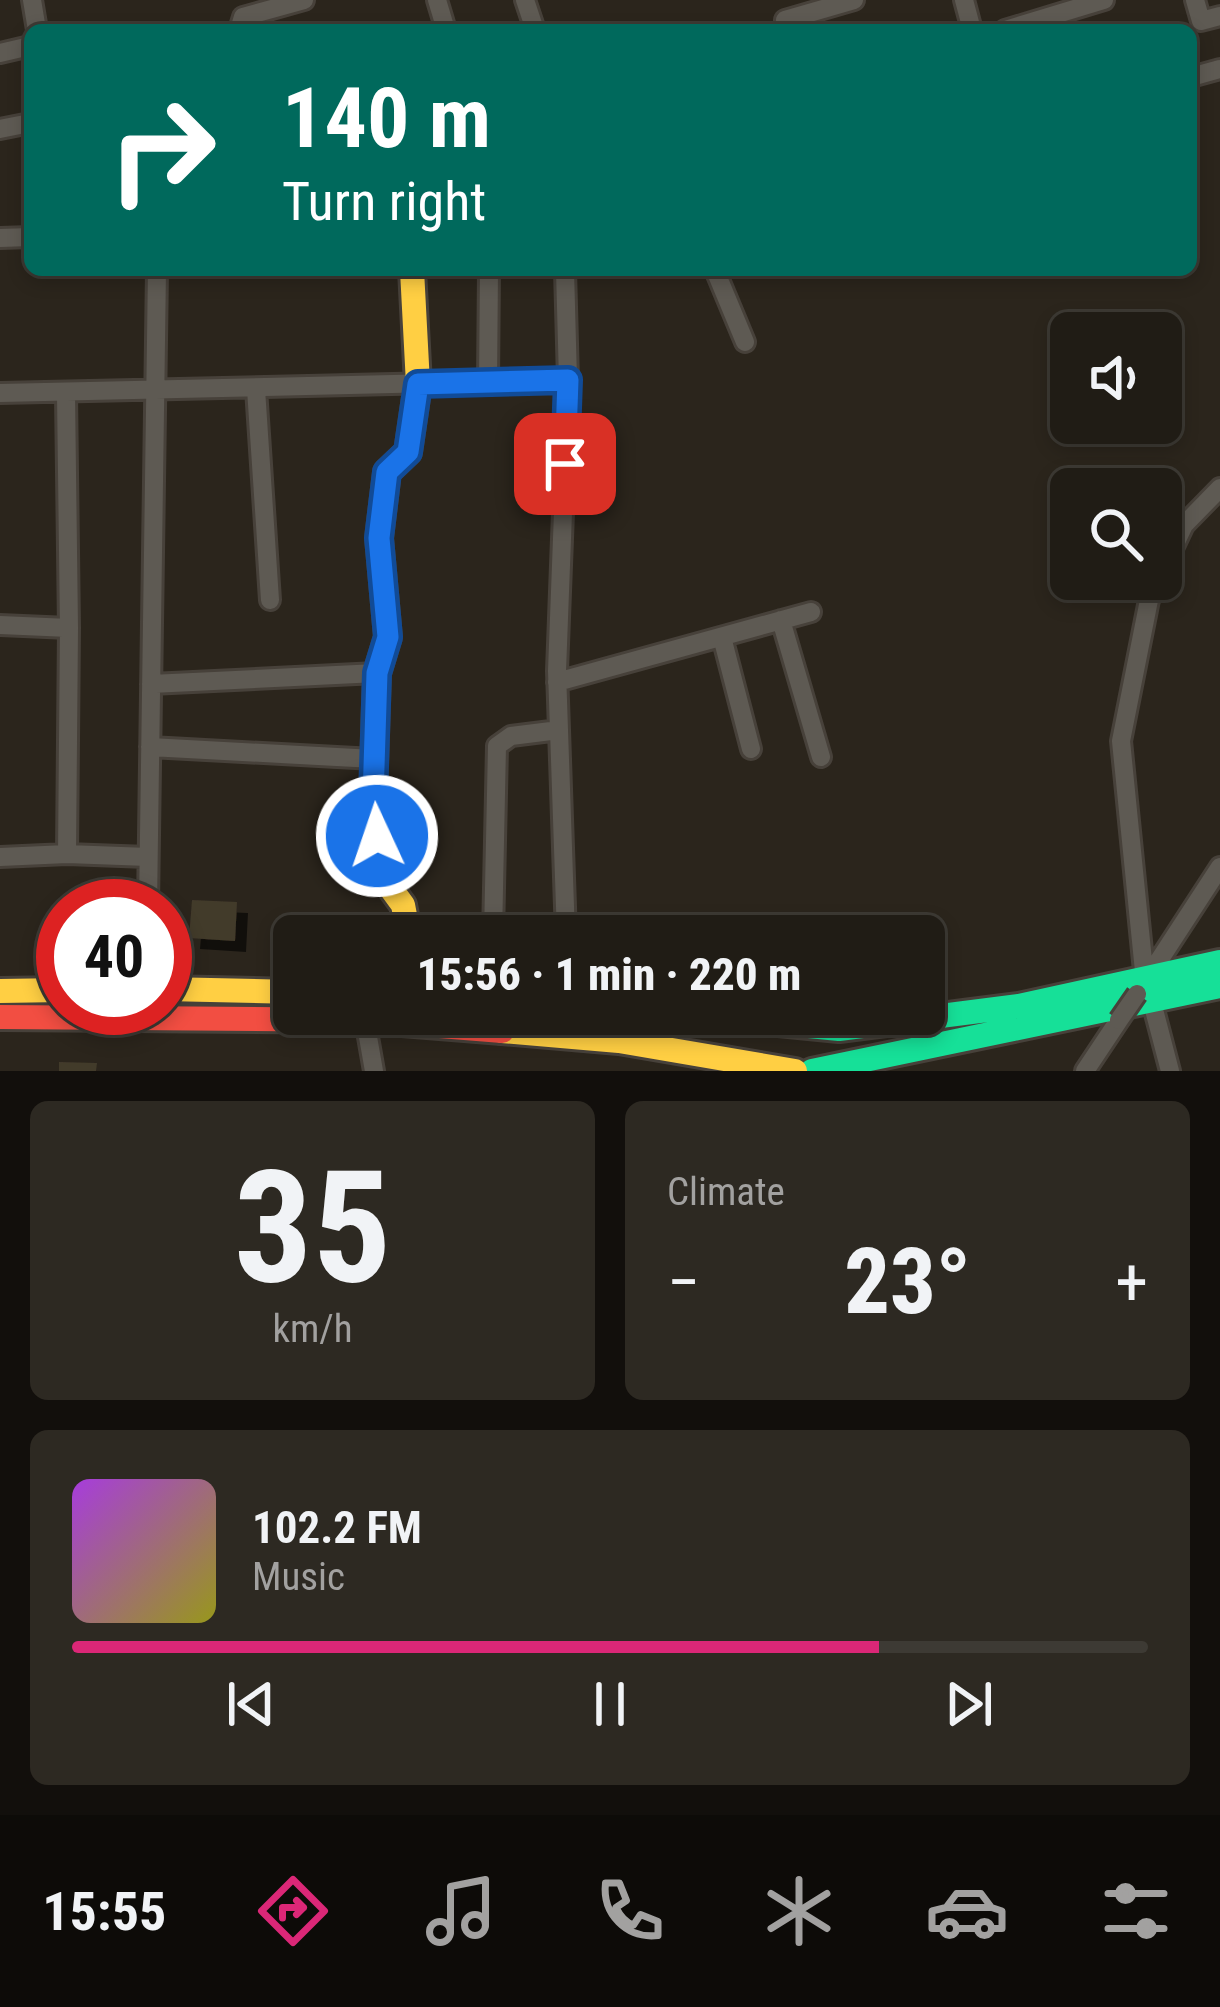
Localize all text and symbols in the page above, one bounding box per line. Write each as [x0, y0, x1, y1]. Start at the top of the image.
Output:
text: 140 m [282, 69, 491, 168]
icon: right [84, 72, 240, 228]
text: Turn right [282, 170, 486, 233]
map controls [1050, 312, 1182, 600]
button: sound [1050, 312, 1182, 444]
pin [514, 413, 616, 515]
icon: arrive [532, 431, 598, 497]
button: search [1050, 468, 1182, 600]
position arrow [314, 773, 440, 899]
speed limit sign: 40 [36, 879, 192, 1035]
text: 15:56 · 1 min · 220 m [417, 948, 801, 1001]
text: 35 [234, 1136, 391, 1319]
text: Climate [667, 1169, 785, 1215]
text: 23° [844, 1230, 971, 1335]
text: − [667, 1244, 700, 1321]
text: + [1115, 1244, 1148, 1321]
text: km/h [272, 1306, 353, 1352]
text: 102.2 FM [252, 1501, 422, 1554]
text: Music [252, 1554, 345, 1600]
icon: previous [218, 1671, 284, 1737]
icon: pause [577, 1671, 643, 1737]
icon: next [936, 1671, 1002, 1737]
icon: directions [251, 1869, 335, 1953]
icon: music [419, 1869, 503, 1953]
icon: phone [588, 1869, 672, 1953]
icon: climate [757, 1869, 841, 1953]
icon: car [925, 1869, 1009, 1953]
icon: filters [1094, 1869, 1178, 1953]
text: 15:55 [42, 1880, 166, 1943]

